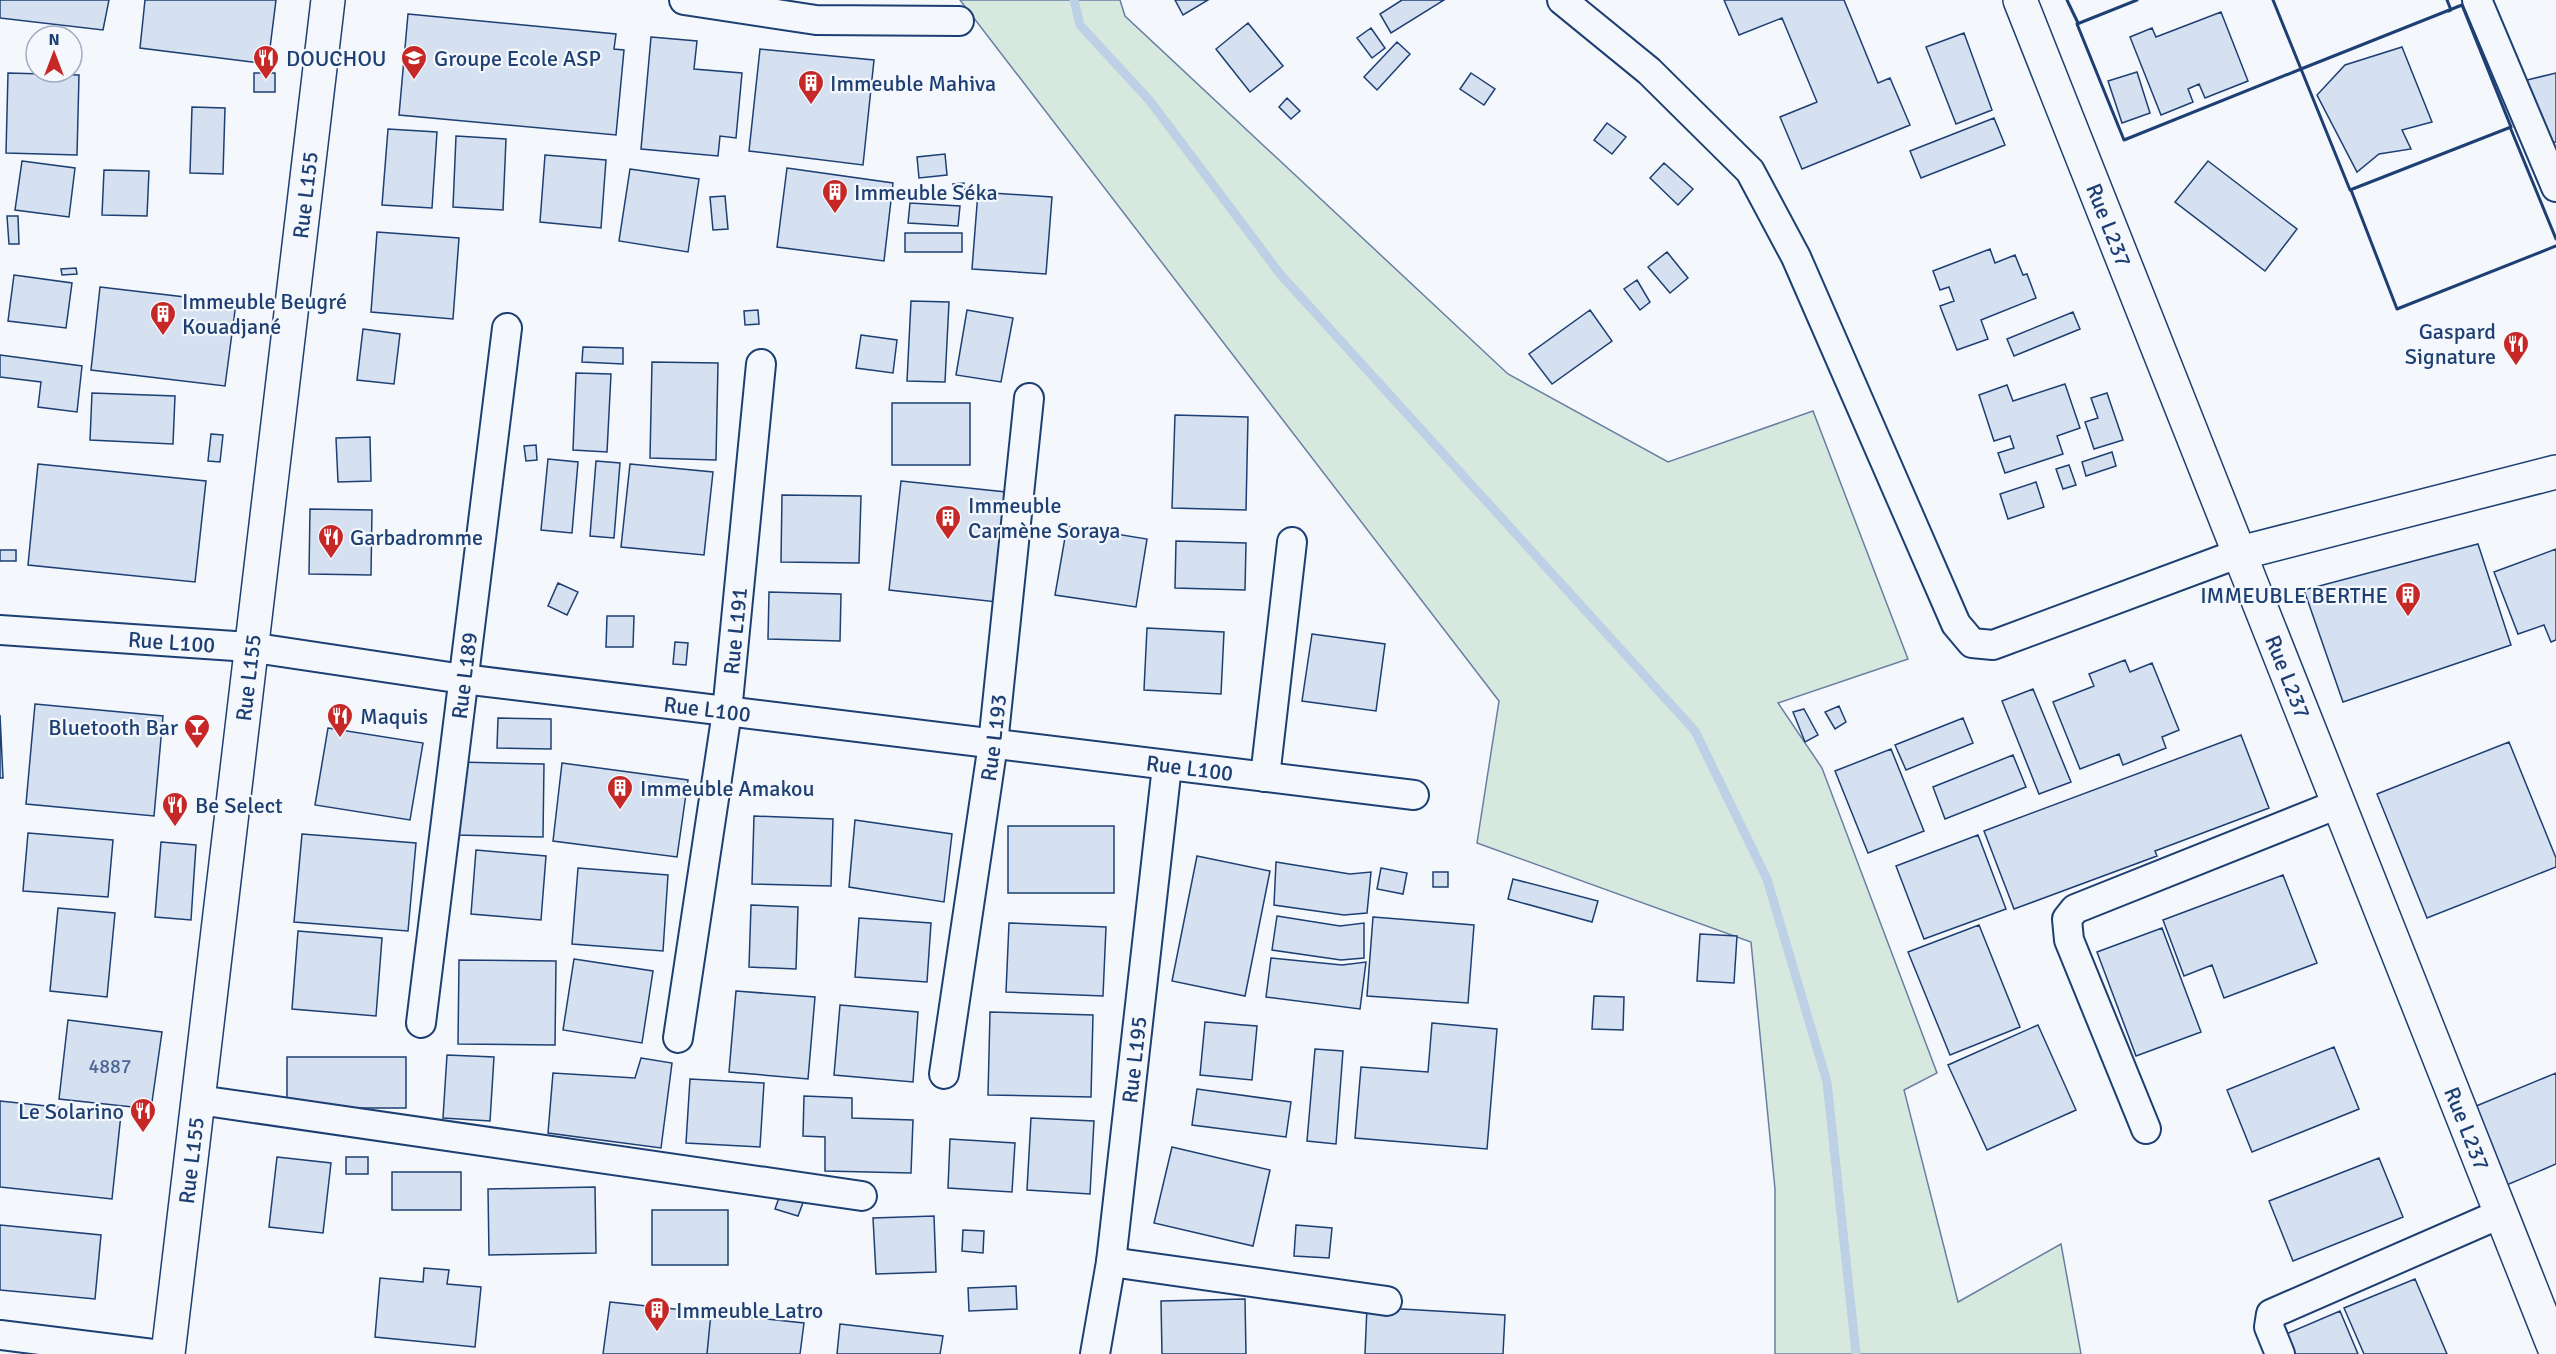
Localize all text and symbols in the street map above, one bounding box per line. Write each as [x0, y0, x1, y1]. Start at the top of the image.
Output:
north arrow [24, 24, 84, 84]
text: N [48, 30, 60, 50]
restaurant icon: DOUCHOU [251, 43, 281, 81]
school or university icon: Groupe Ecole ASP [399, 43, 429, 81]
place label: DOUCHOU [286, 45, 387, 72]
place label: Groupe Ecole ASP [434, 45, 601, 72]
building icon: Immeuble Mahiva [796, 68, 826, 106]
place label: Immeuble Mahiva [830, 70, 996, 97]
street label: Rue L155 [287, 150, 324, 240]
building icon: Immeuble Séka [820, 177, 850, 215]
place label: Immeuble Séka [854, 179, 998, 206]
street label: Rue L237 [2080, 179, 2137, 271]
place label: Immeuble Beugré Kouadjané [182, 288, 347, 340]
building icon: Immeuble Beugré Kouadjané [148, 299, 178, 337]
place label: Gaspard Signature [2405, 318, 2496, 370]
restaurant icon: Gaspard Signature [2501, 329, 2531, 367]
place label: Immeuble Carmène Soraya [968, 492, 1120, 544]
building icon: Immeuble Carmène Soraya [933, 503, 963, 541]
restaurant icon: Garbadromme [316, 522, 346, 560]
place label: Garbadromme [350, 524, 483, 551]
building icon: IMMEUBLE BERTHE [2393, 580, 2423, 618]
place label: IMMEUBLE BERTHE [2200, 582, 2388, 609]
street label: Rue L191 [718, 586, 753, 676]
street label: Rue L100 [127, 626, 216, 659]
street label: Rue L189 [446, 631, 483, 721]
street label: Rue L237 [2259, 631, 2317, 723]
street label: Rue L155 [230, 633, 267, 723]
street label: Rue L100 [662, 691, 752, 728]
street label: Rue L193 [975, 693, 1012, 783]
restaurant icon: Maquis [325, 701, 355, 739]
place label: Maquis [360, 703, 428, 730]
bar icon: Bluetooth Bar [182, 712, 212, 750]
place label: Bluetooth Bar [48, 714, 178, 741]
street label: Rue L100 [1145, 749, 1235, 787]
building icon: Immeuble Amakou [605, 773, 635, 811]
place label: Immeuble Amakou [640, 775, 814, 802]
restaurant icon: Be Select [160, 790, 190, 828]
place label: Be Select [195, 792, 283, 819]
street label: Rue L195 [1116, 1015, 1153, 1105]
house number: 4887 [88, 1054, 132, 1079]
street label: Rue L237 [2438, 1083, 2496, 1174]
restaurant icon: Le Solarino [128, 1096, 158, 1134]
place label: Le Solarino [18, 1098, 124, 1125]
street label: Rue L155 [173, 1115, 210, 1205]
building icon: Immeuble Latro [642, 1295, 672, 1333]
place label: Immeuble Latro [676, 1297, 823, 1324]

